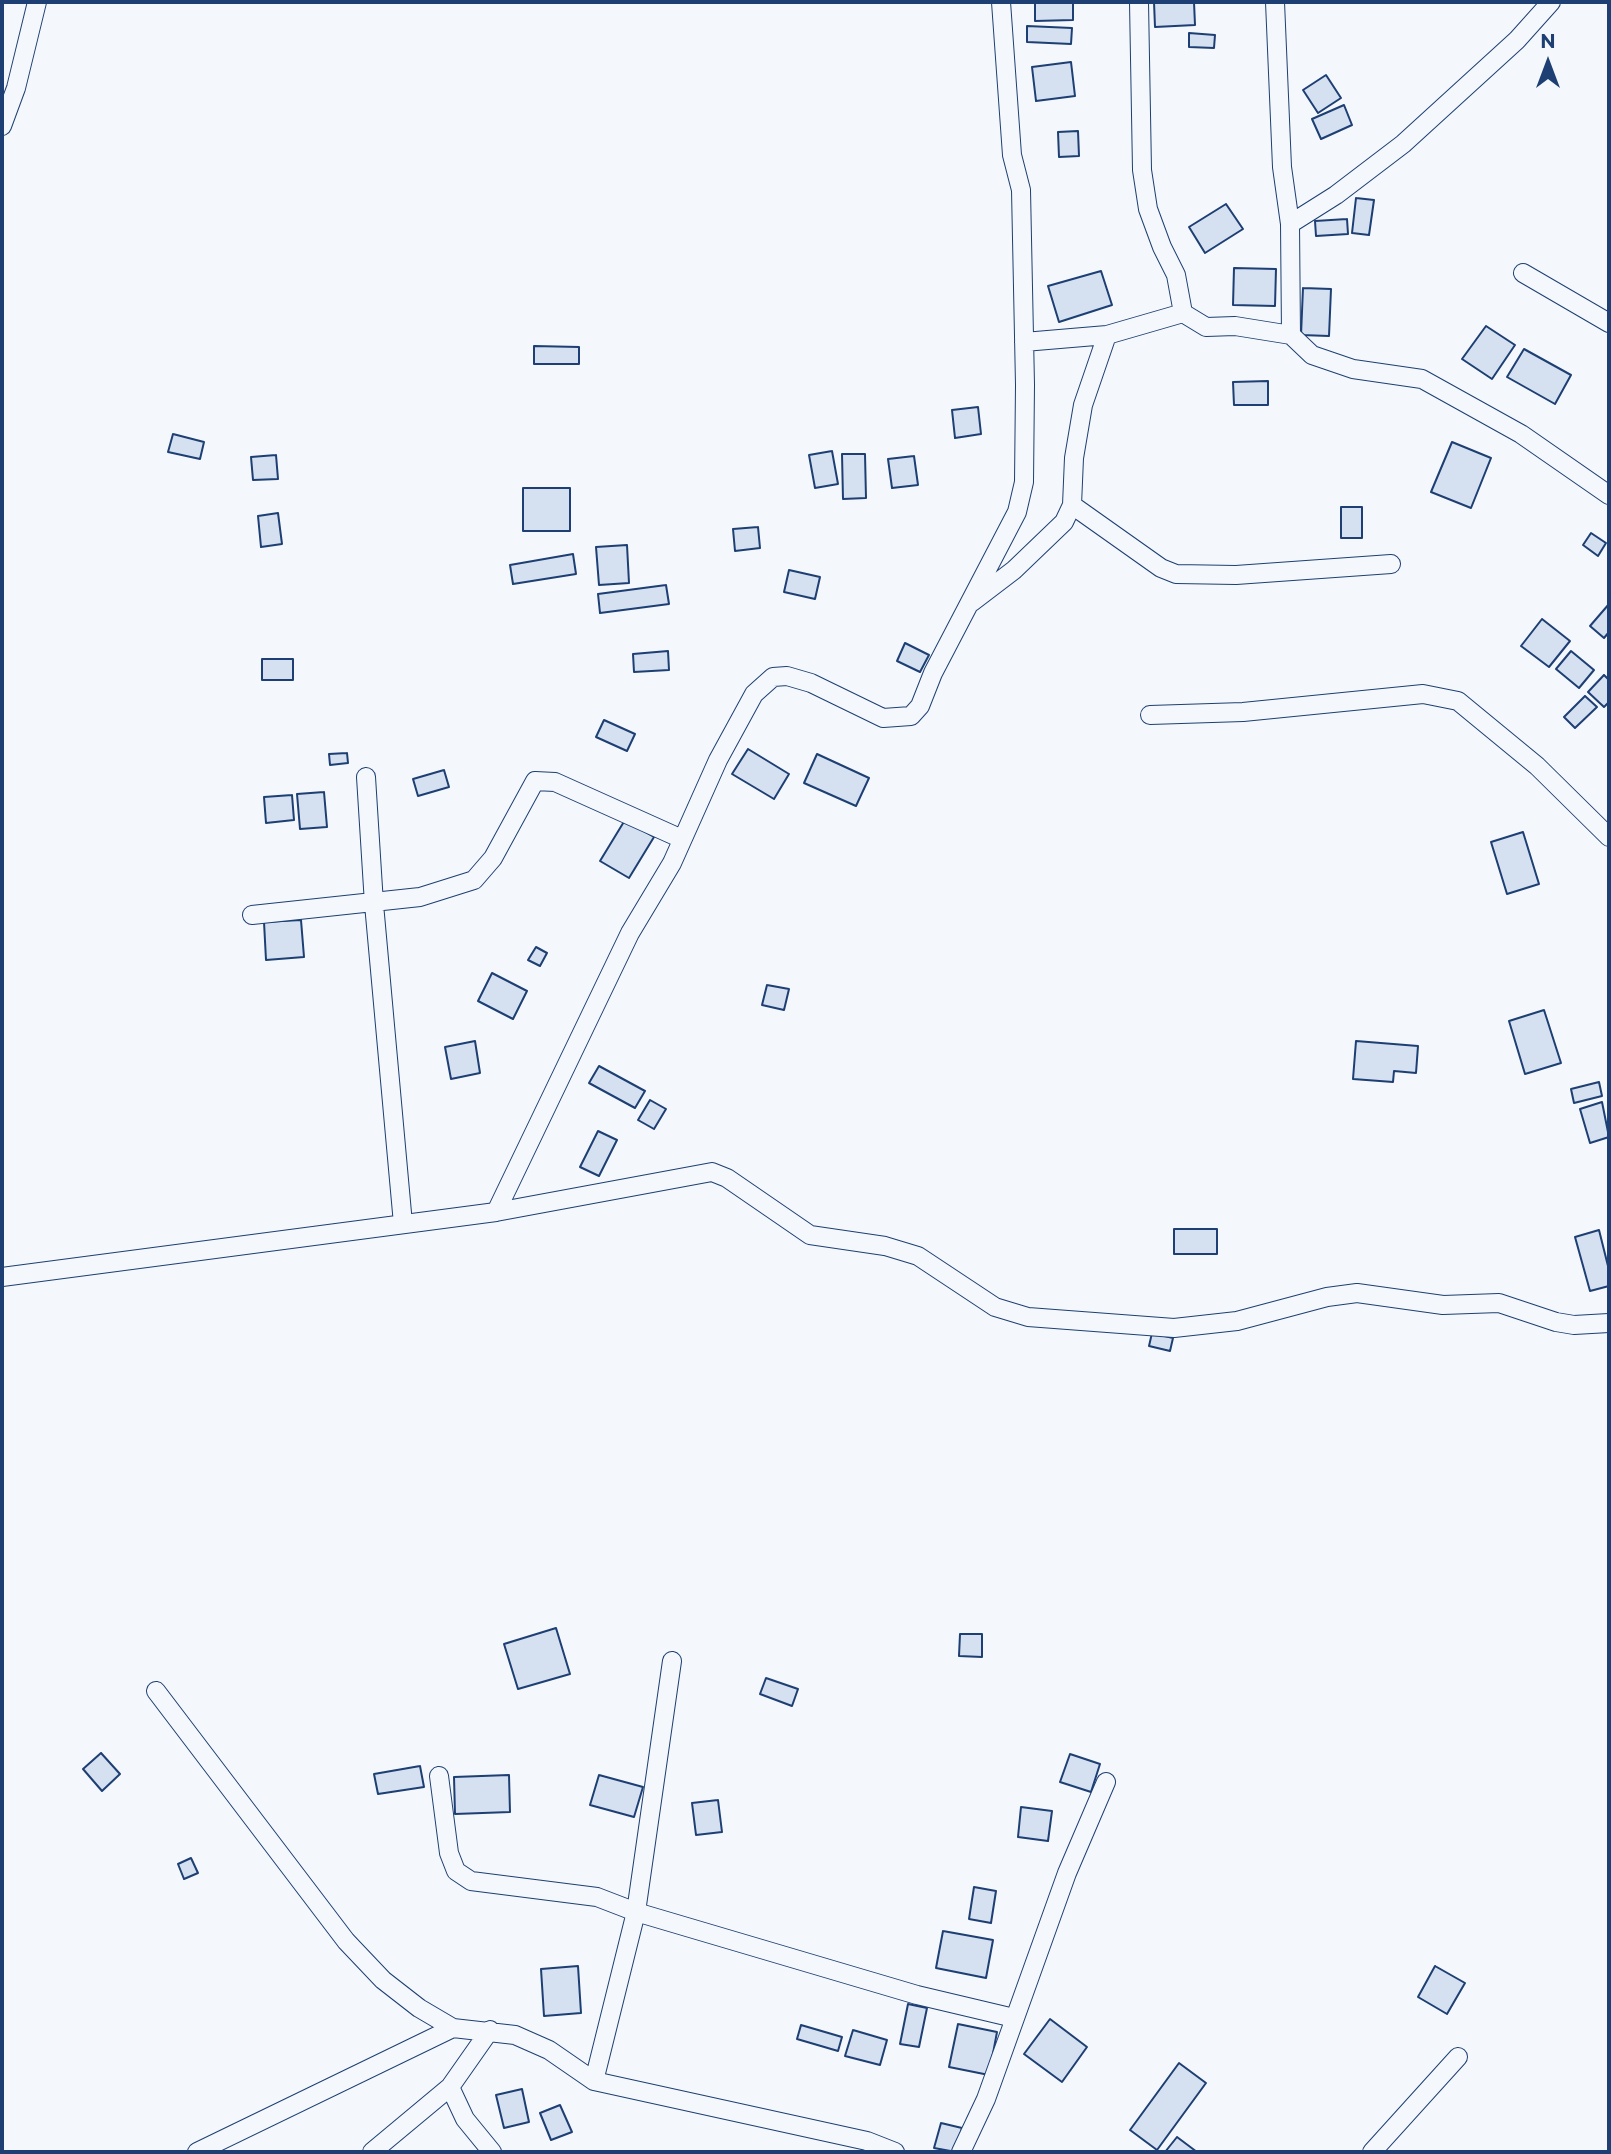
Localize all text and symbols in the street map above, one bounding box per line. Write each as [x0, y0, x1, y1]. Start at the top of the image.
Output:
north arrow [1513, 28, 1583, 98]
text: N [1540, 30, 1556, 53]

